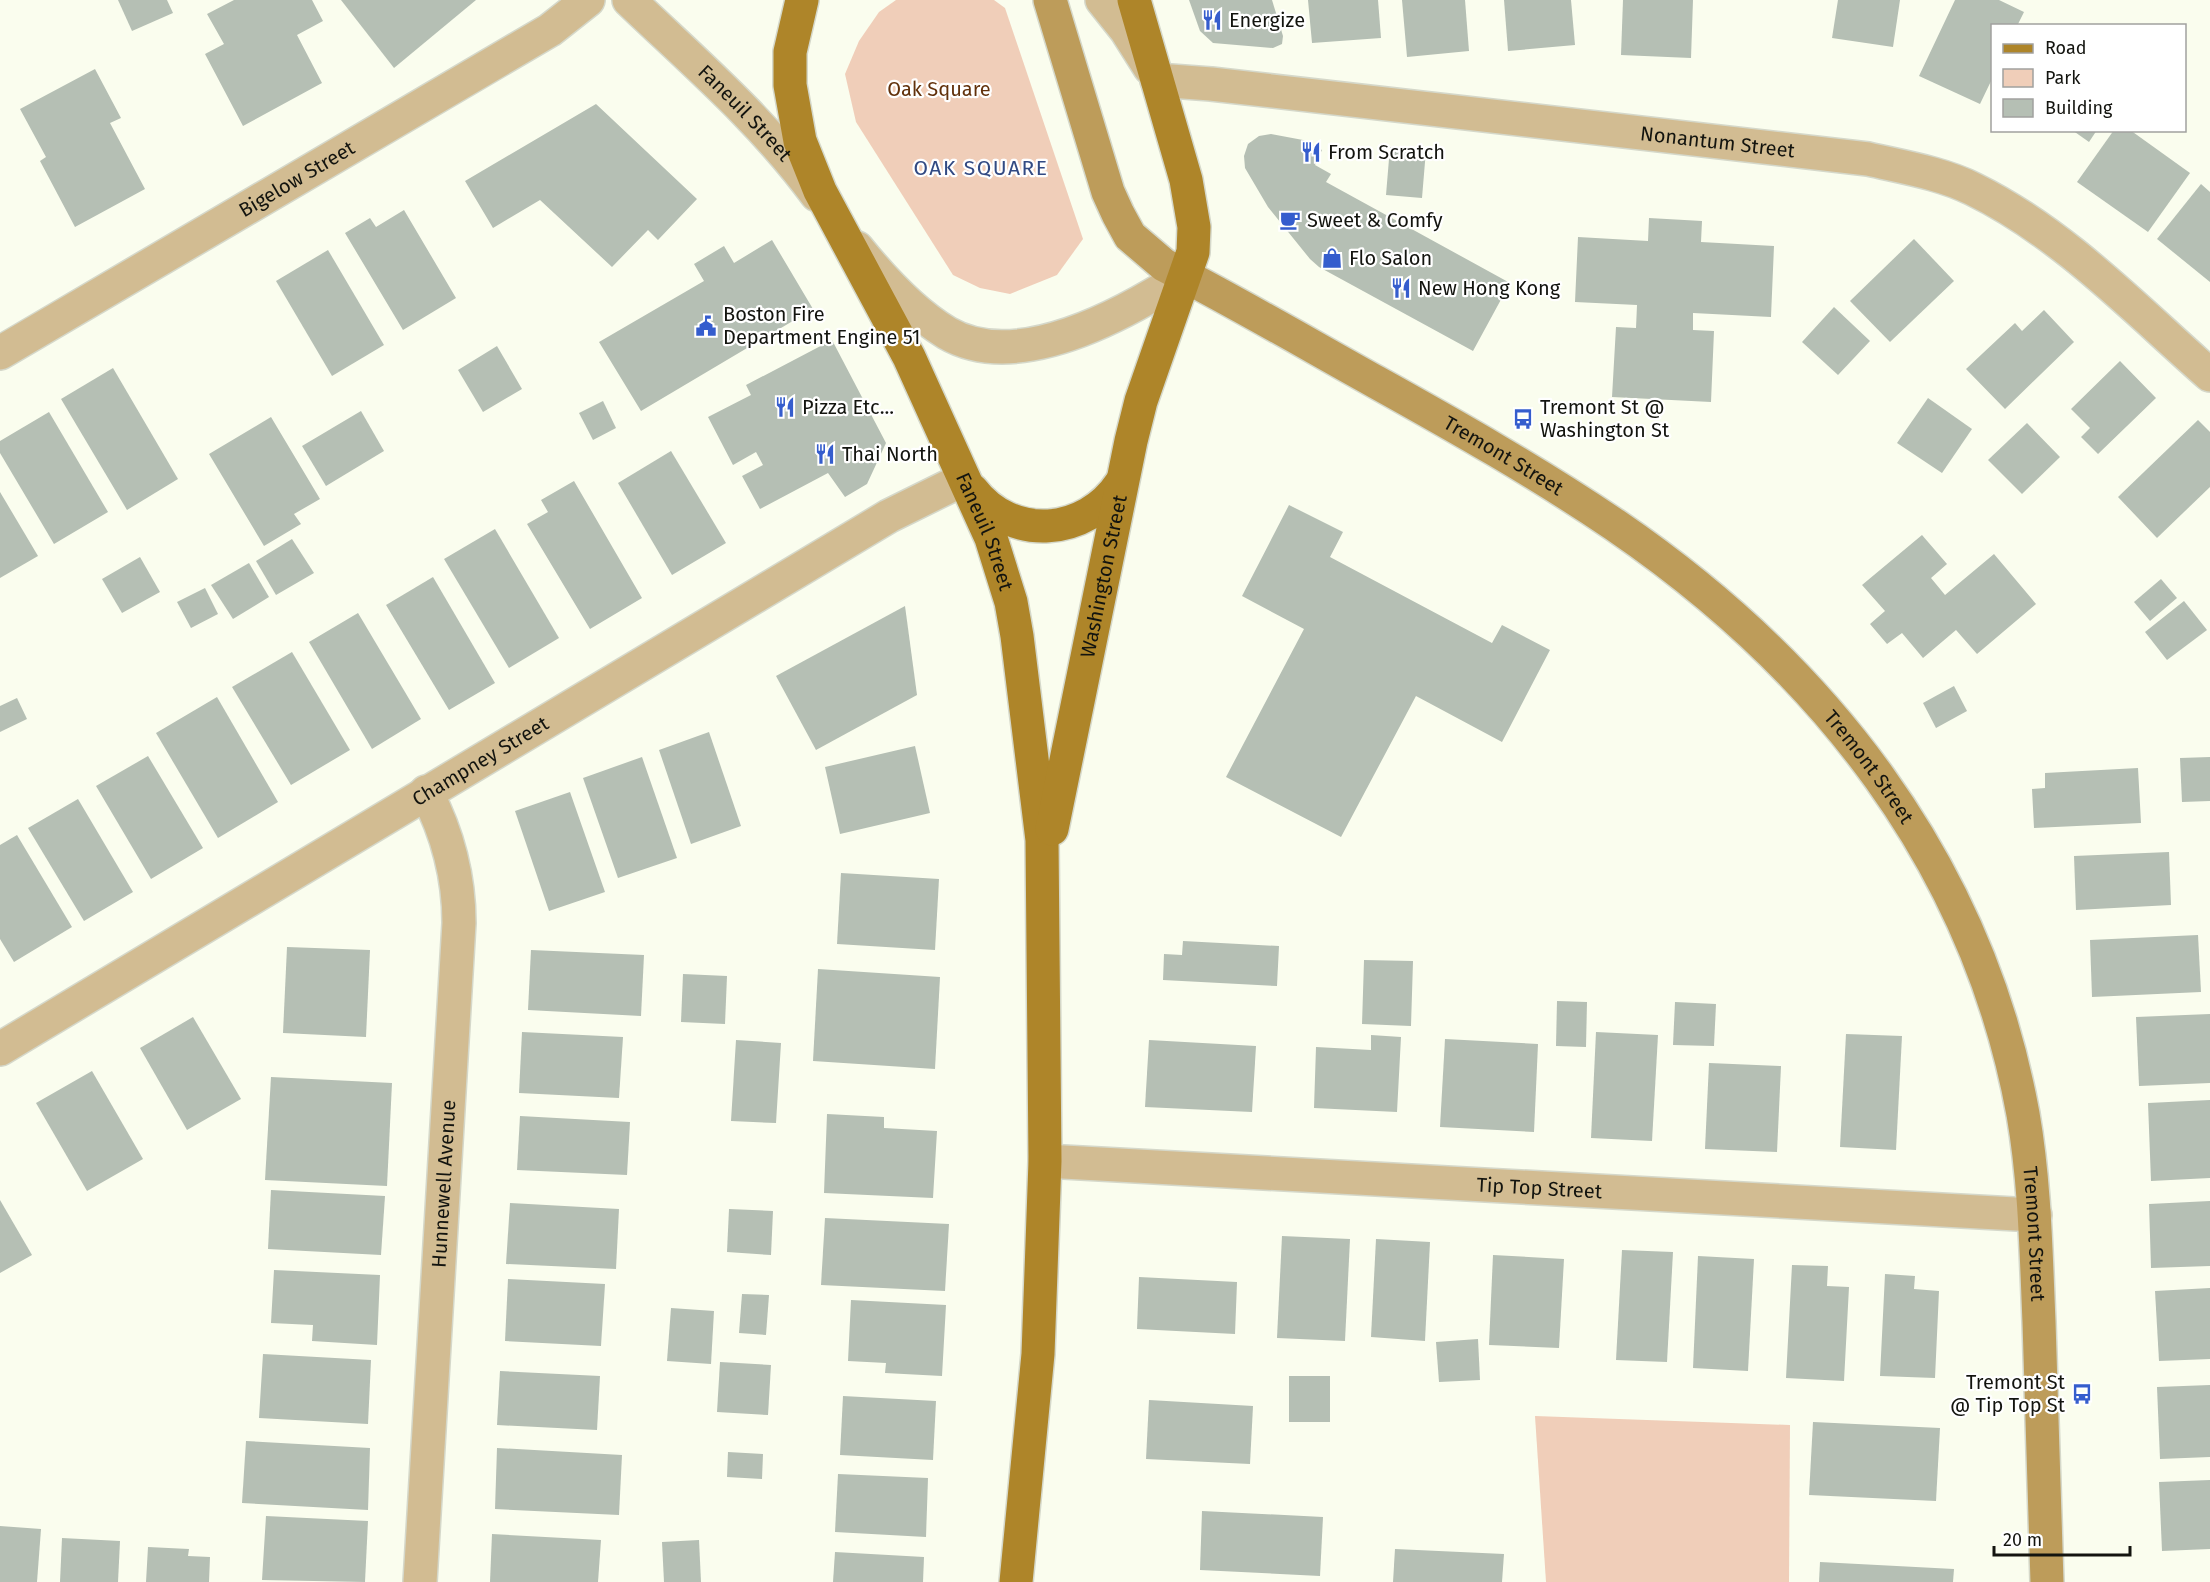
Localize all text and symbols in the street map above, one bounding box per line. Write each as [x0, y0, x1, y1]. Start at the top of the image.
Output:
restaurant icon: Energize [1200, 8, 1224, 32]
place label: Energize [1229, 8, 1305, 32]
legend [1991, 24, 2186, 132]
text: Road [2045, 37, 2087, 59]
street label: Faneuil Street [693, 60, 798, 167]
text: Park [2045, 67, 2081, 89]
park label: Oak Square [887, 77, 991, 101]
text: Building [2045, 97, 2113, 119]
street label: Nonantum Street [1639, 121, 1797, 163]
street label: Bigelow Street [234, 135, 360, 222]
restaurant icon: From Scratch [1299, 140, 1323, 164]
place label: From Scratch [1328, 140, 1445, 164]
district label: OAK SQUARE [914, 155, 1048, 181]
cafe icon: Sweet & Comfy [1278, 208, 1302, 232]
place label: Sweet & Comfy [1307, 208, 1443, 232]
shop icon: Flo Salon [1320, 246, 1344, 270]
place label: Flo Salon [1349, 246, 1432, 270]
restaurant icon: New Hong Kong [1389, 276, 1413, 300]
place label: New Hong Kong [1418, 276, 1561, 300]
place label: Boston Fire Department Engine 51 [723, 302, 920, 349]
public building icon: Boston Fire Department Engine 51 [694, 314, 718, 338]
restaurant icon: Pizza Etc... [773, 395, 797, 419]
place label: Pizza Etc... [802, 395, 894, 419]
place label: Tremont St @ Washington St [1540, 395, 1670, 442]
bus stop icon: Tremont St @ Washington St [1511, 407, 1535, 431]
street label: Tremont Street [1440, 411, 1569, 501]
restaurant icon: Thai North [813, 442, 837, 466]
place label: Thai North [842, 442, 938, 466]
street label: Faneuil Street [951, 469, 1019, 594]
street label: Washington Street [1075, 492, 1132, 660]
street label: Tremont Street [1819, 705, 1919, 829]
street label: Champney Street [408, 711, 553, 811]
street label: Hunnewell Avenue [427, 1099, 461, 1268]
street label: Tremont Street [2018, 1165, 2050, 1303]
street label: Tip Top Street [1476, 1173, 1603, 1203]
place label: Tremont St @ Tip Top St [1950, 1370, 2066, 1417]
bus stop icon: Tremont St @ Tip Top St [2070, 1382, 2094, 1406]
scale bar [1994, 1519, 2130, 1557]
text: 20 m [2003, 1529, 2042, 1551]

